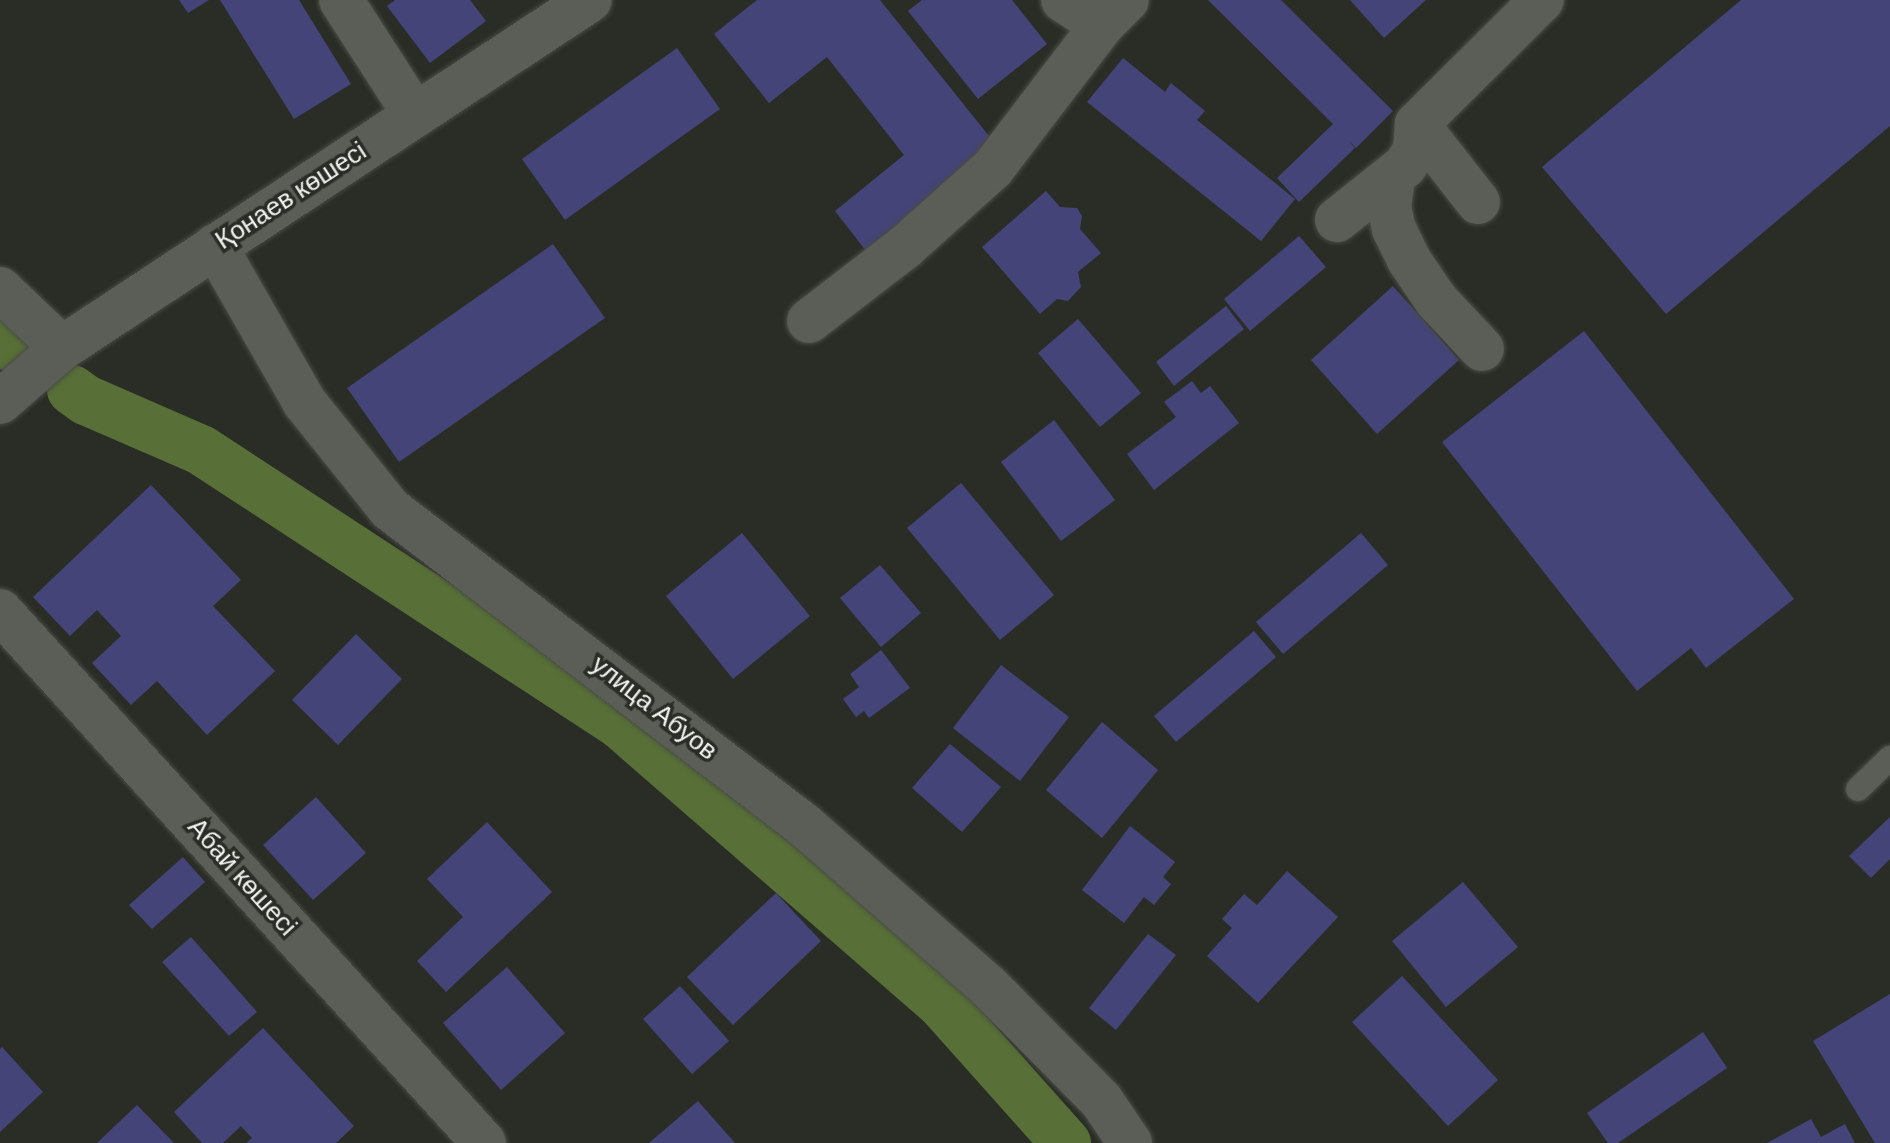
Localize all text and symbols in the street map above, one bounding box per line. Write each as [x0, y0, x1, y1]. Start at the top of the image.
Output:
street label: Қонаев көшесі [210, 136, 372, 256]
street label: улица Абуов [585, 649, 723, 767]
street label: Абай көшесі [181, 812, 303, 942]

